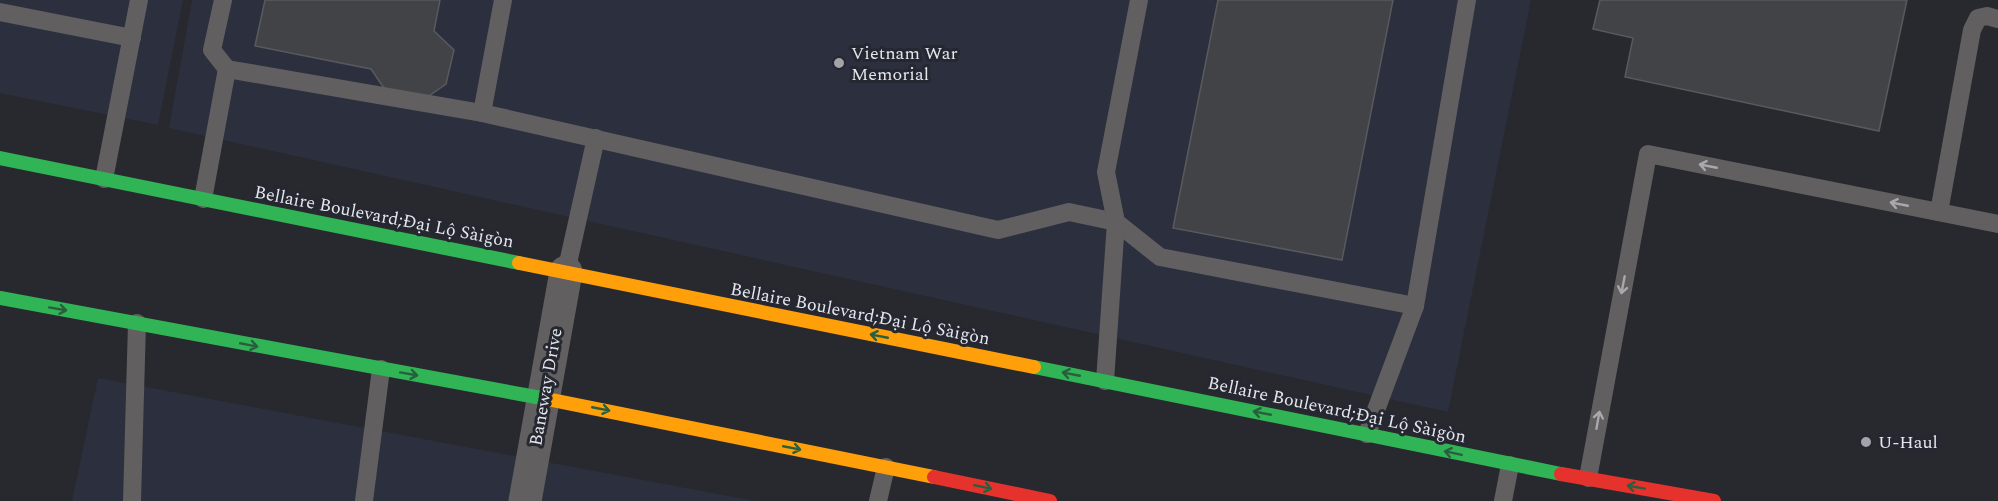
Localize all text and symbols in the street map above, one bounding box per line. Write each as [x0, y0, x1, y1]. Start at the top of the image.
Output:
place label: Vietnam War Memorial [851, 40, 958, 88]
marker: Vietnam War Memorial [832, 56, 846, 70]
one-way arrow [1699, 160, 1718, 171]
street label: Bellaire Boulevard;Đại Lộ Sàigòn [252, 179, 516, 255]
one-way arrow [1890, 198, 1910, 209]
one-way arrow [1617, 275, 1628, 294]
street label: Bellaire Boulevard;Đại Lộ Sàigòn [728, 276, 992, 352]
one-way arrow [47, 304, 67, 315]
street label: Baneway Drive [522, 326, 570, 448]
one-way arrow [870, 330, 890, 341]
one-way arrow [239, 340, 259, 351]
one-way arrow [1061, 368, 1081, 379]
one-way arrow [399, 369, 418, 380]
street label: Bellaire Boulevard;Đại Lộ Sàigòn [1205, 369, 1469, 451]
one-way arrow [591, 404, 611, 415]
one-way arrow [1252, 407, 1272, 418]
one-way arrow [1593, 411, 1604, 430]
place label: U-Haul [1878, 429, 1938, 456]
marker: U-Haul [1859, 435, 1873, 449]
one-way arrow [782, 443, 802, 454]
one-way arrow [1443, 446, 1462, 458]
one-way arrow [1627, 481, 1646, 492]
one-way arrow [973, 482, 993, 493]

